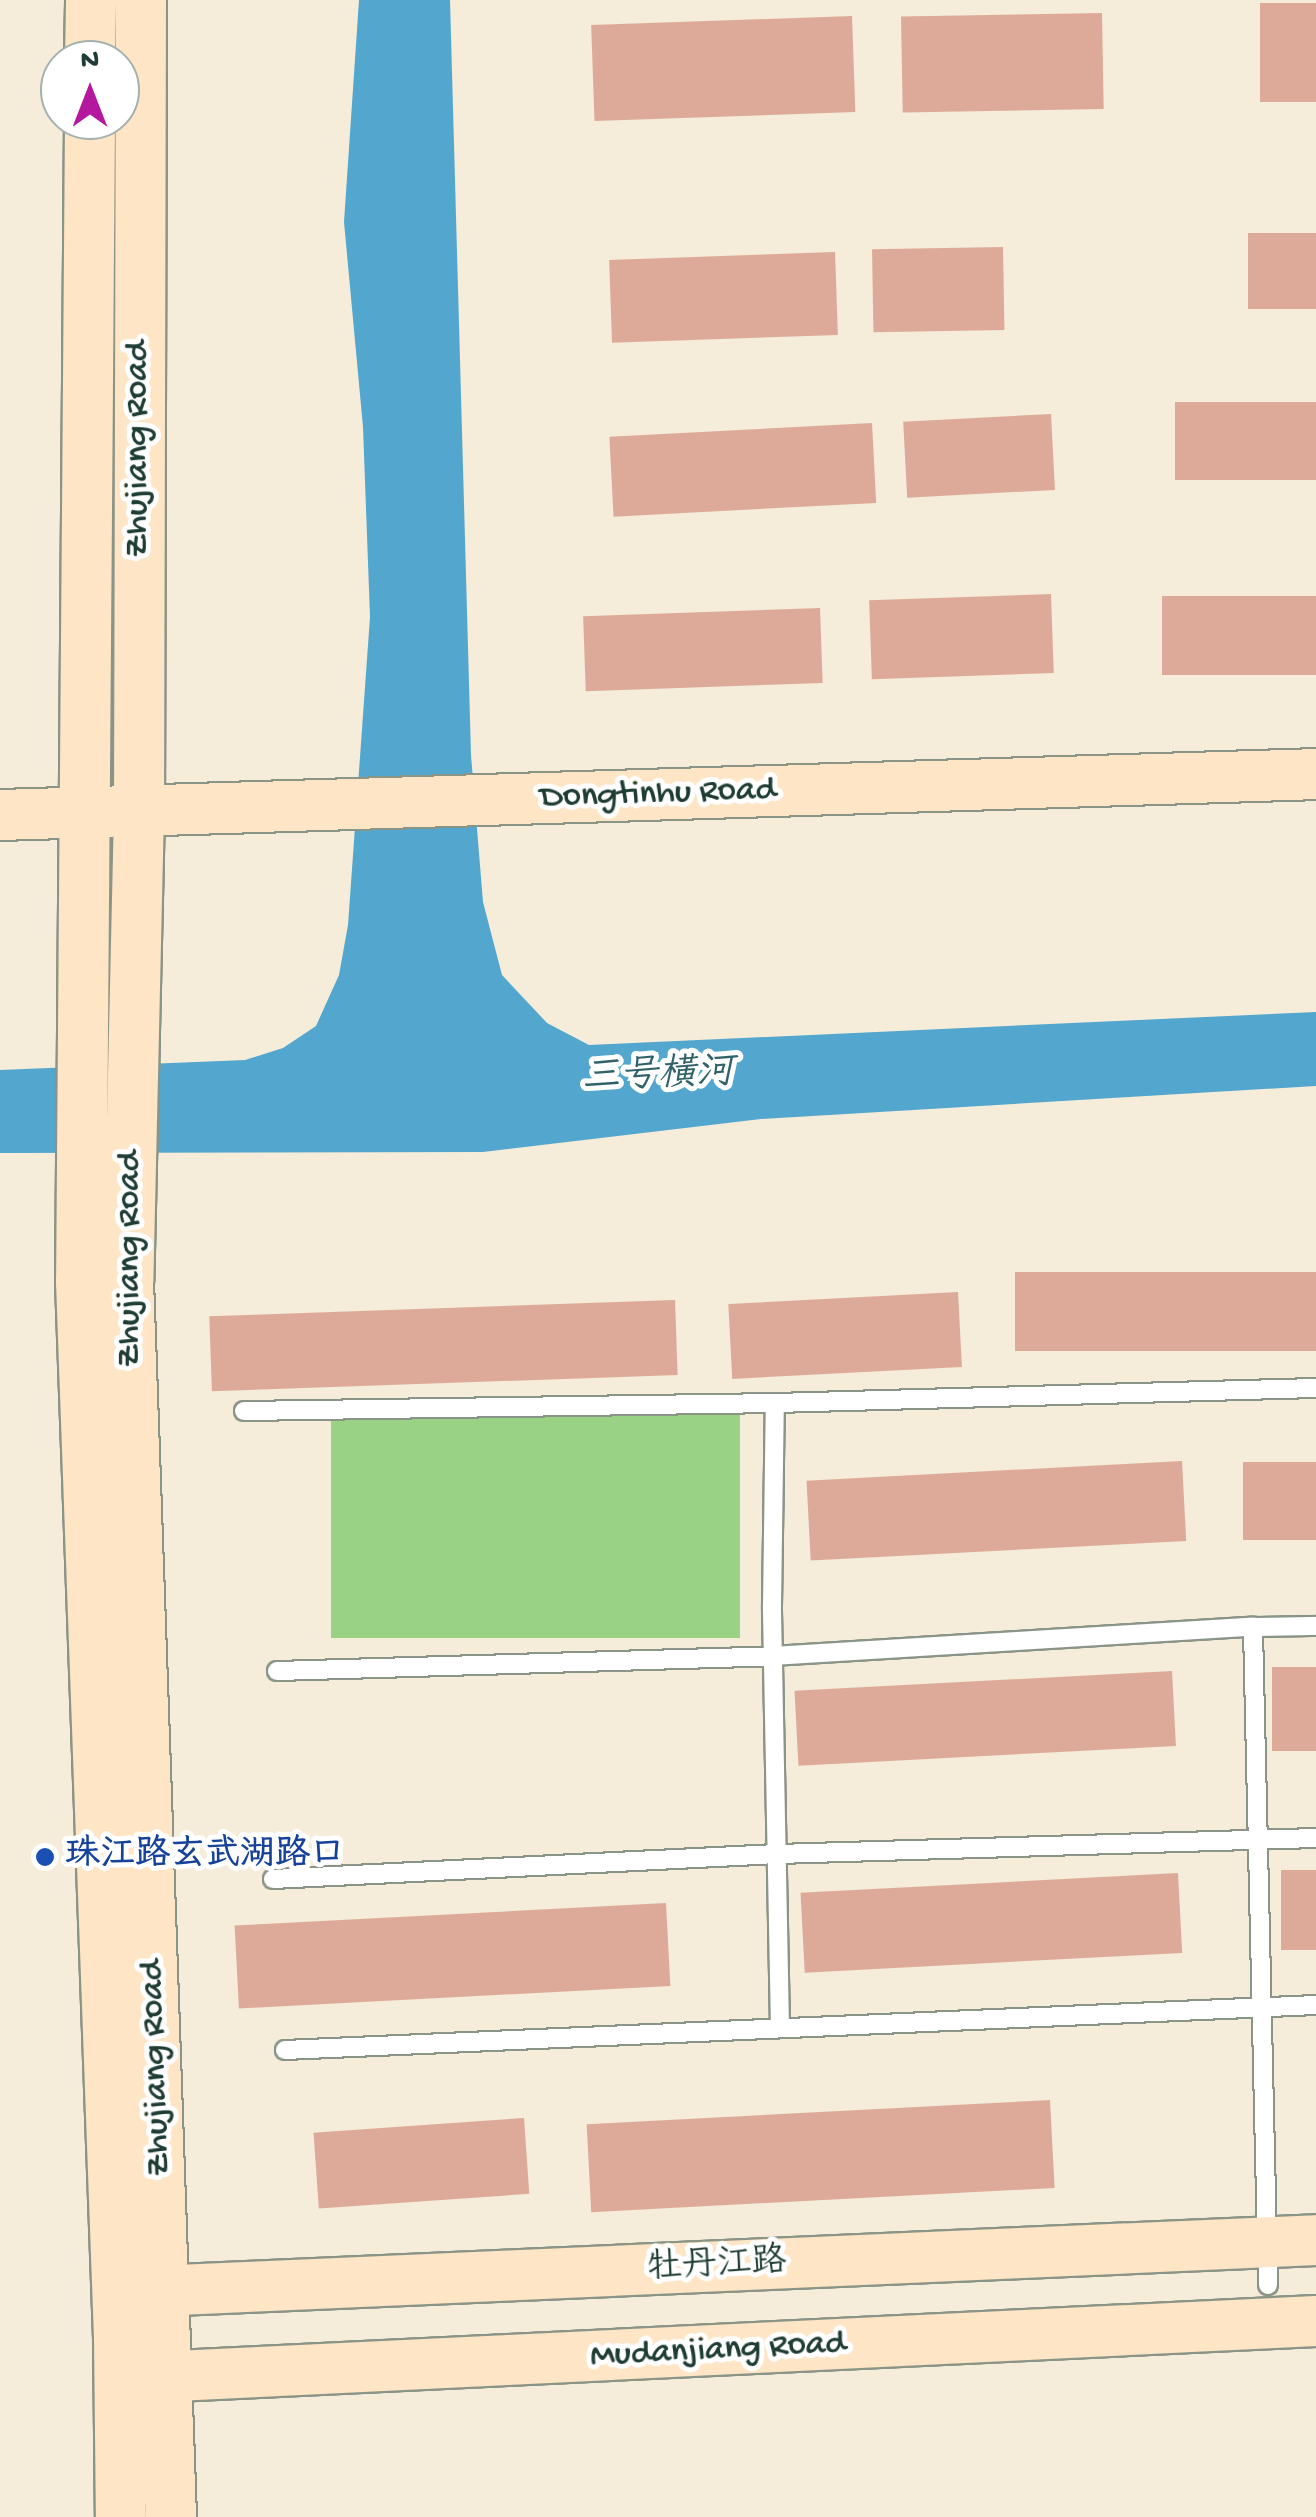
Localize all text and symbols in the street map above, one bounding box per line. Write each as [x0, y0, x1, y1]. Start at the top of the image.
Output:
north arrow [40, 40, 140, 140]
text: N [81, 45, 99, 78]
street label: Zhujiang Road [118, 341, 160, 557]
street label: Dongtinhu Road [539, 770, 777, 820]
water label: 三号横河 [581, 1053, 735, 1103]
street label: Zhujiang Road [110, 1151, 152, 1367]
place label: 珠江路玄武湖路口 [65, 1836, 345, 1878]
marker: 珠江路玄武湖路口 [34, 1846, 56, 1868]
street label: Zhujiang Road [132, 1959, 182, 2177]
street label: 牡丹江路 [646, 2242, 788, 2292]
street label: Mudanjiang Road [589, 2323, 847, 2379]

